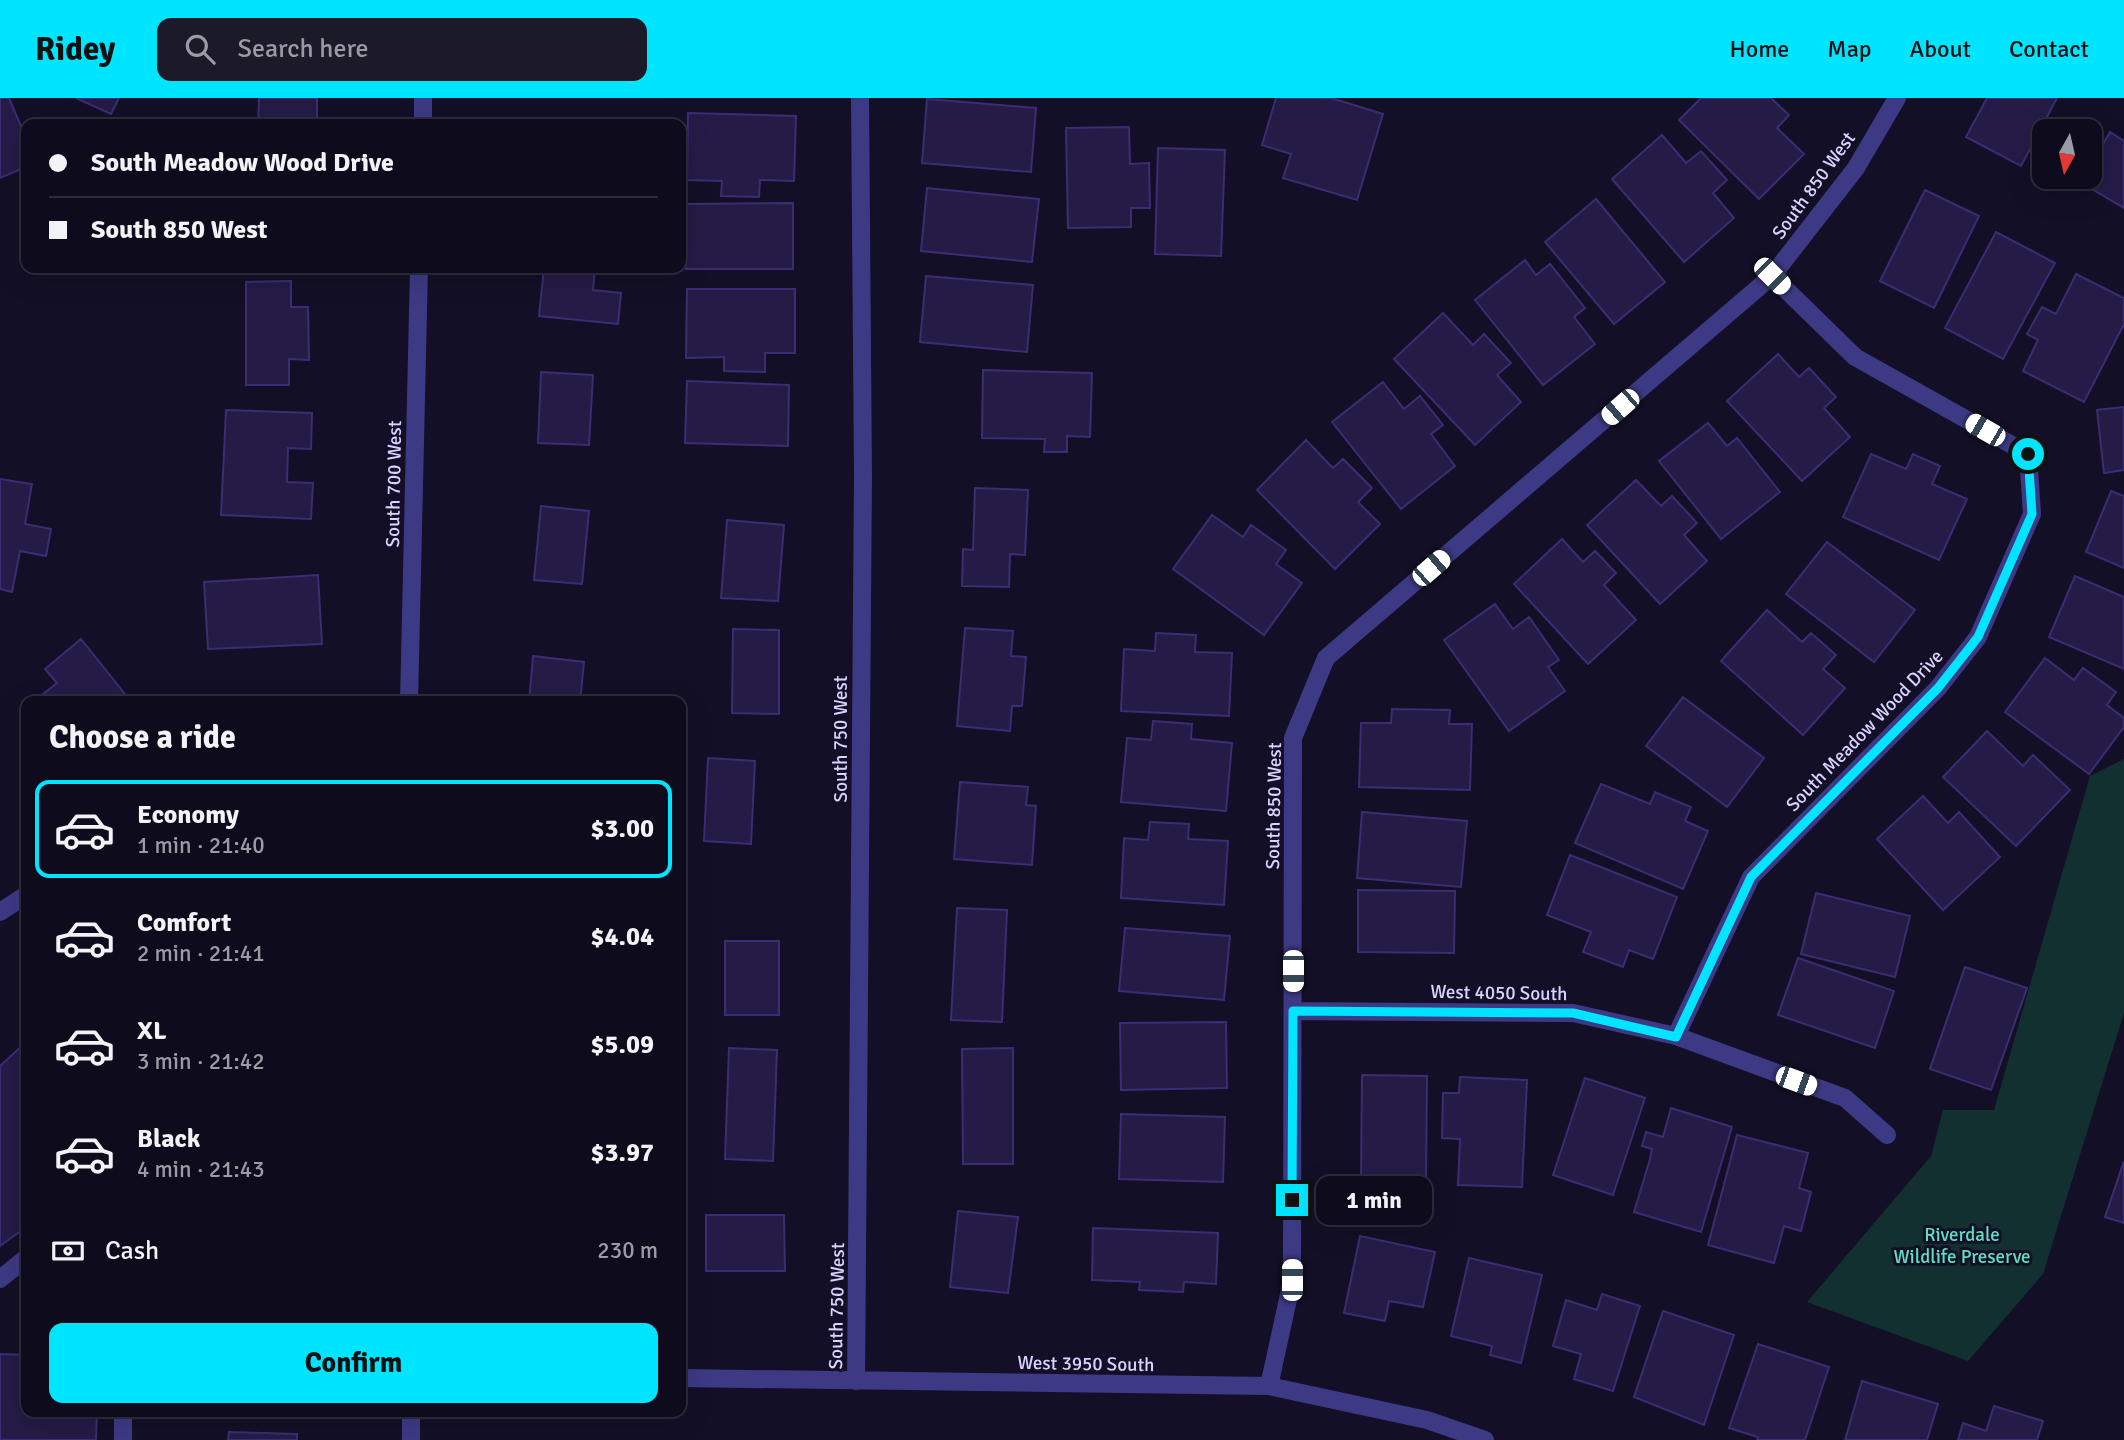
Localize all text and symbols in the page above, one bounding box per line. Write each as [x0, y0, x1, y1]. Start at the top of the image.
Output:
search box [157, 18, 647, 81]
text: Ridey [35, 29, 115, 70]
icon: search [181, 30, 219, 68]
text: Search here [237, 33, 369, 65]
text: Home [1729, 34, 1789, 64]
text: Map [1827, 34, 1872, 64]
text: About [1910, 34, 1971, 64]
text: Contact [2009, 34, 2089, 64]
north arrow [2032, 119, 2102, 189]
map controls [2032, 119, 2102, 189]
street label: South 850 West [1767, 127, 1861, 244]
text: South Meadow Wood Drive [91, 147, 394, 179]
text: South 850 West [91, 214, 267, 246]
car [1750, 254, 1795, 298]
car [1598, 385, 1643, 429]
car [1962, 410, 2009, 450]
street label: South 700 West [381, 420, 407, 548]
route start [2012, 438, 2044, 470]
car [1409, 546, 1454, 590]
street label: South Meadow Wood Drive [1781, 645, 1948, 817]
street label: South 750 West [829, 675, 853, 802]
text: Choose a ride [49, 718, 236, 757]
street label: South 850 West [1261, 742, 1287, 870]
icon: car [53, 798, 116, 861]
text: Economy [137, 799, 239, 831]
text: $3.00 [590, 813, 654, 845]
text: 1 min · 21:40 [137, 831, 265, 860]
icon: car [53, 906, 116, 969]
text: Comfort [137, 907, 231, 939]
text: $4.04 [590, 921, 654, 953]
text: 2 min · 21:41 [137, 939, 265, 968]
car [1283, 950, 1304, 992]
street label: West 4050 South [1430, 980, 1568, 1006]
icon: car [53, 1014, 116, 1077]
text: XL [137, 1015, 167, 1047]
text: $5.09 [590, 1029, 654, 1061]
text: 3 min · 21:42 [137, 1047, 265, 1076]
car [1773, 1064, 1820, 1098]
icon: car [53, 1122, 116, 1185]
text: Black [137, 1123, 200, 1155]
text: $3.97 [590, 1137, 654, 1169]
text: 4 min · 21:43 [137, 1155, 265, 1184]
callout: 1 min [1316, 1176, 1432, 1224]
route end [1276, 1184, 1308, 1216]
text: 1 min [1346, 1186, 1402, 1215]
park label: Riverdale Wildlife Preserve [1893, 1223, 2031, 1269]
icon: cash [49, 1232, 87, 1270]
text: Cash [105, 1235, 159, 1267]
text: 230 m [597, 1236, 658, 1265]
street label: South 750 West [824, 1242, 850, 1370]
car [1282, 1259, 1303, 1301]
button: Confirm [49, 1323, 658, 1403]
street label: West 3950 South [1017, 1351, 1155, 1377]

